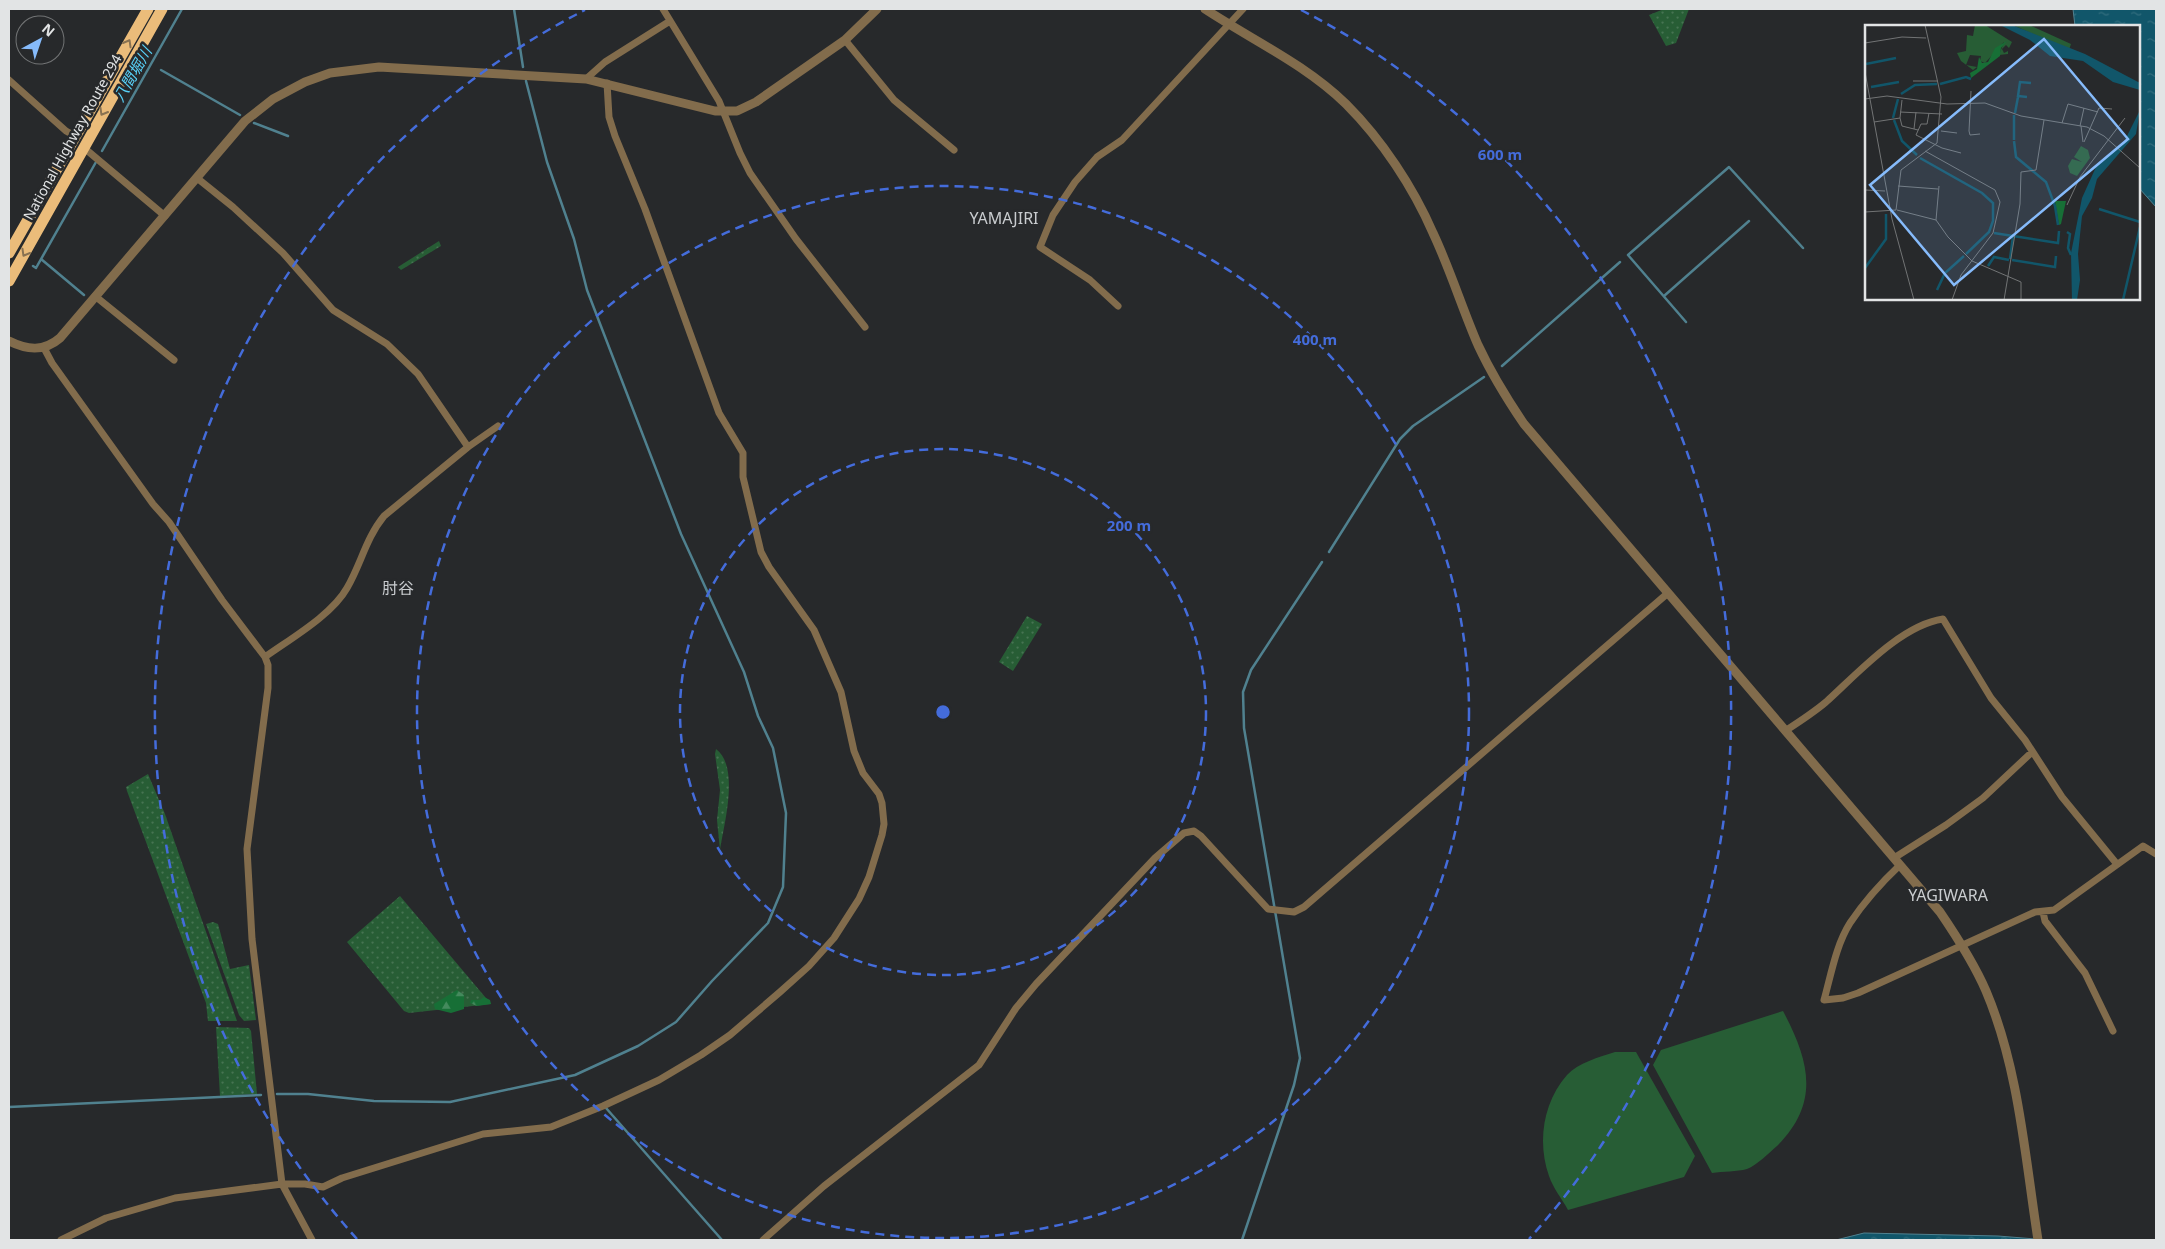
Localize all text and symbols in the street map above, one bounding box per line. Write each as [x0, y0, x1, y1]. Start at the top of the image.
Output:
north arrow [15, 15, 65, 65]
text: N [38, 19, 59, 41]
inset map [1865, 25, 2140, 300]
one-way arrow [122, 40, 132, 49]
water label: 八間堀川 [108, 41, 157, 105]
street label: National Highway Route 294 [18, 51, 126, 223]
one-way arrow [99, 106, 109, 115]
text: 600 m [1478, 144, 1522, 164]
district label: YAMAJIRI [969, 207, 1039, 229]
one-way arrow [21, 247, 31, 256]
text: 400 m [1293, 329, 1337, 349]
text: 200 m [1107, 515, 1151, 535]
district label: 肘谷 [382, 577, 414, 599]
centre of rings [934, 703, 952, 721]
district label: YAGIWARA [1908, 884, 1989, 906]

